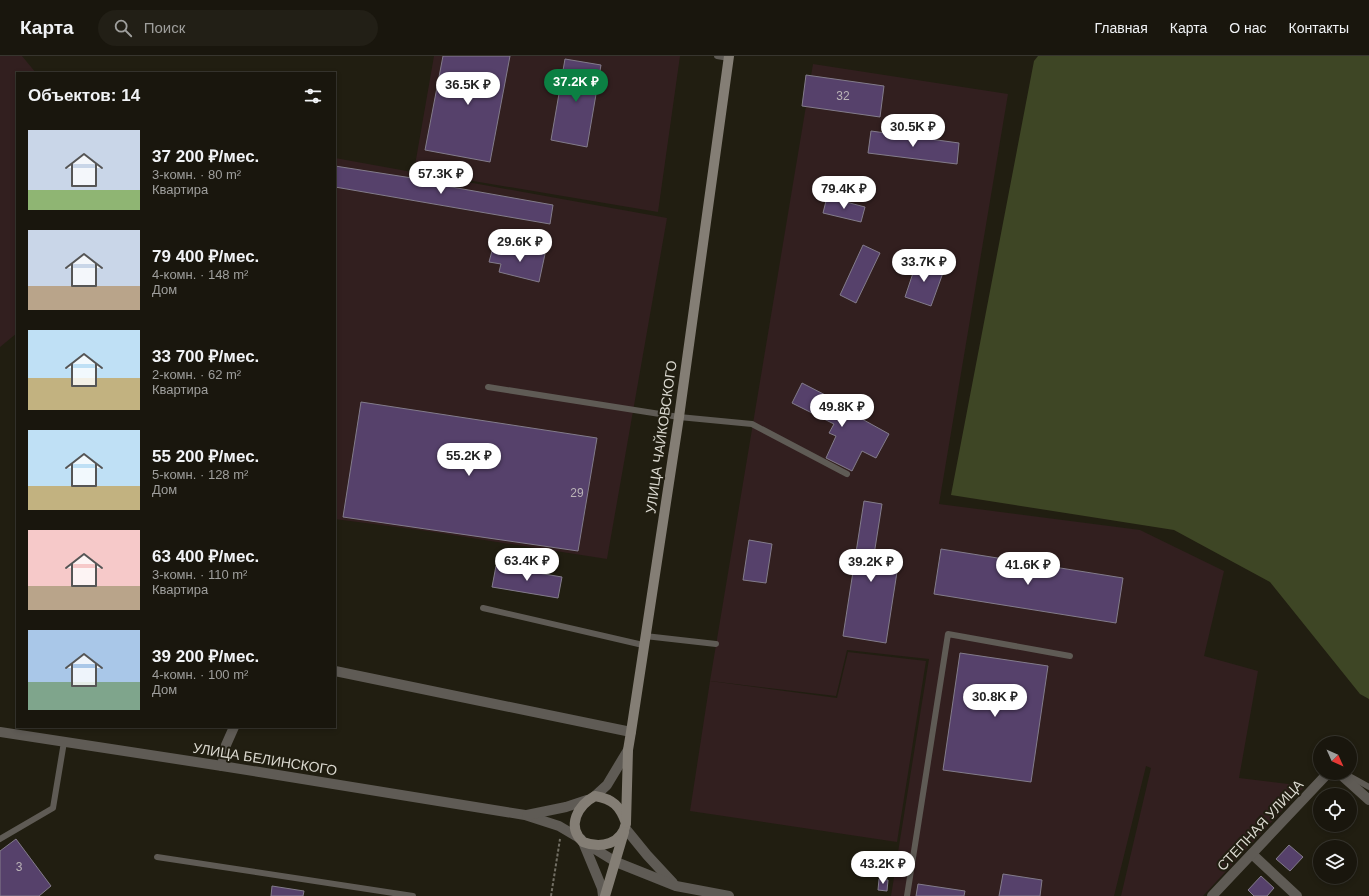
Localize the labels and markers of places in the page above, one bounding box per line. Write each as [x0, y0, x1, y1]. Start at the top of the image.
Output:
pin: 37.2K ₽ [539, 69, 613, 103]
pin: 36.5K ₽ [431, 72, 505, 106]
pin: 30.5K ₽ [876, 114, 950, 148]
pin: 57.3K ₽ [404, 161, 478, 195]
pin: 79.4K ₽ [807, 176, 881, 210]
pin: 29.6K ₽ [483, 229, 557, 263]
pin: 33.7K ₽ [887, 249, 961, 283]
pin: 49.8K ₽ [805, 394, 879, 428]
pin: 55.2K ₽ [432, 443, 506, 477]
pin: 63.4K ₽ [490, 548, 564, 582]
pin: 39.2K ₽ [834, 549, 908, 583]
pin: 41.6K ₽ [991, 552, 1065, 586]
pin: 30.8K ₽ [958, 684, 1032, 718]
pin: 43.2K ₽ [846, 851, 920, 885]

